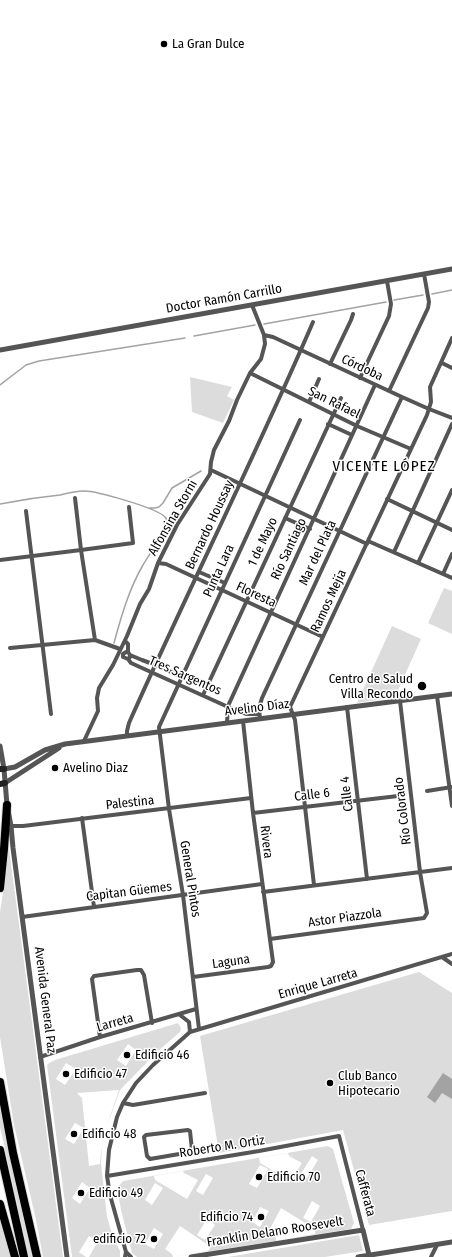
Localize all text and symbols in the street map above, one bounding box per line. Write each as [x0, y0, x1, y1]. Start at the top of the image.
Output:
place label: La Gran Dulce [172, 36, 244, 52]
marker: La Gran Dulce [159, 39, 169, 49]
street label: Doctor Ramón Carrillo [165, 281, 283, 317]
street label: Córdoba [339, 352, 385, 384]
street label: San Rafael [305, 384, 363, 422]
district label: VICENTE LÓPEZ [332, 458, 436, 476]
street label: Alfonsina Storni [145, 477, 201, 559]
street label: Bernardo Houssay [182, 478, 238, 572]
street label: 1 de Mayo [245, 515, 281, 569]
street label: Río Santiago [268, 516, 310, 582]
street label: Mar del Plata [296, 518, 340, 588]
street label: Punta Lara [200, 542, 238, 600]
street label: Ramos Mejía [308, 567, 350, 635]
street label: Floresta [233, 579, 279, 611]
street label: Tres Sargentos [146, 653, 224, 699]
place label: Centro de Salud Villa Recondo [329, 671, 413, 702]
marker: Centro de Salud Villa Recondo [416, 680, 428, 692]
street label: Avelino Díaz [224, 696, 290, 720]
place label: Avelino Diaz [63, 760, 128, 776]
marker: Avelino Diaz [50, 763, 60, 773]
street label: Calle 4 [337, 776, 357, 812]
street label: Río Colorado [391, 776, 415, 846]
street label: Calle 6 [293, 785, 331, 805]
street label: Palestina [105, 793, 155, 813]
street label: Rivera [256, 825, 276, 859]
street label: General Pintos [176, 840, 204, 918]
street label: Capitan Güemes [85, 879, 173, 905]
street label: Astor Piazzola [307, 905, 383, 931]
street label: Avenida General Paz [31, 946, 59, 1054]
street label: Laguna [211, 952, 251, 972]
street label: Enrique Larreta [277, 965, 359, 1003]
street label: Larreta [95, 1010, 135, 1036]
place label: Edificio 46 [135, 1047, 189, 1063]
marker: Edificio 46 [122, 1050, 132, 1060]
place label: Edificio 47 [74, 1066, 127, 1082]
place label: Club Banco Hipotecario [338, 1068, 400, 1099]
marker: Edificio 47 [61, 1069, 71, 1079]
marker: Club Banco Hipotecario [325, 1078, 335, 1088]
place label: Edificio 48 [82, 1126, 136, 1142]
marker: Edificio 48 [69, 1129, 79, 1139]
street label: Roberto M. Ortiz [178, 1133, 266, 1161]
street label: Cafferata [351, 1168, 379, 1218]
place label: Edificio 70 [267, 1169, 321, 1185]
marker: Edificio 70 [254, 1172, 264, 1182]
place label: Edificio 49 [89, 1185, 143, 1201]
marker: Edificio 49 [76, 1188, 86, 1198]
place label: Edificio 74 [200, 1209, 253, 1225]
marker: Edificio 74 [256, 1212, 266, 1222]
street label: Franklin Delano Roosevelt [206, 1213, 344, 1251]
place label: edificio 72 [93, 1231, 146, 1247]
marker: edificio 72 [149, 1234, 159, 1244]

